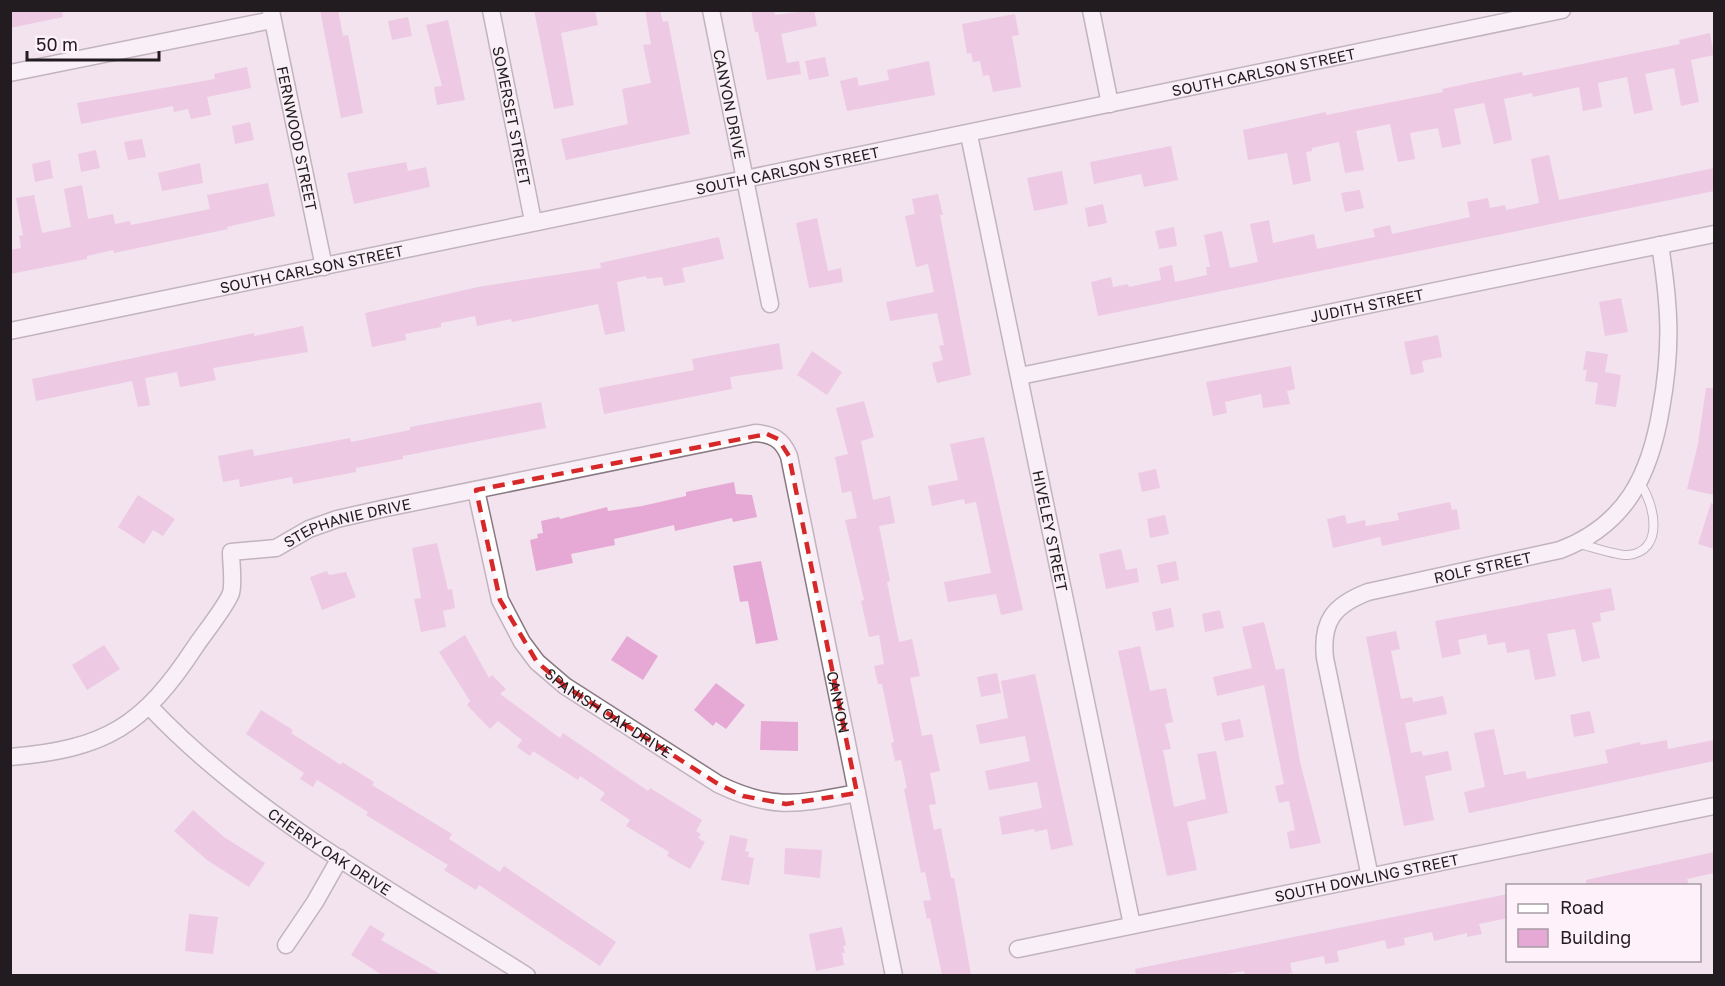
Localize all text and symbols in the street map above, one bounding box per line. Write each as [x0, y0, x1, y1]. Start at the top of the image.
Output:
scale bar [27, 24, 159, 62]
text: 50 m [36, 33, 78, 55]
street label: SOUTH CARLSON STREET [1170, 44, 1357, 100]
street label: SOMERSET STREET [489, 45, 535, 187]
street label: CANYON DRIVE [710, 48, 750, 161]
street label: FERNWOOD STREET [274, 64, 321, 212]
street label: SOUTH CARLSON STREET [694, 142, 881, 198]
street label: SOUTH CARLSON STREET [218, 241, 405, 296]
street label: JUDITH STREET [1308, 285, 1425, 325]
street label: HIVELEY STREET [1029, 468, 1072, 593]
street label: STEPHANIE DRIVE [280, 494, 412, 551]
street label: ROLF STREET [1432, 548, 1533, 586]
street label: SPANISH OAK DRIVE [541, 664, 676, 761]
street label: CANYON [824, 669, 854, 735]
street label: CHERRY OAK DRIVE [265, 804, 394, 899]
street label: SOUTH DOWLING STREET [1273, 850, 1461, 905]
legend [1506, 884, 1701, 962]
text: Road [1560, 896, 1604, 918]
text: Building [1560, 926, 1631, 948]

